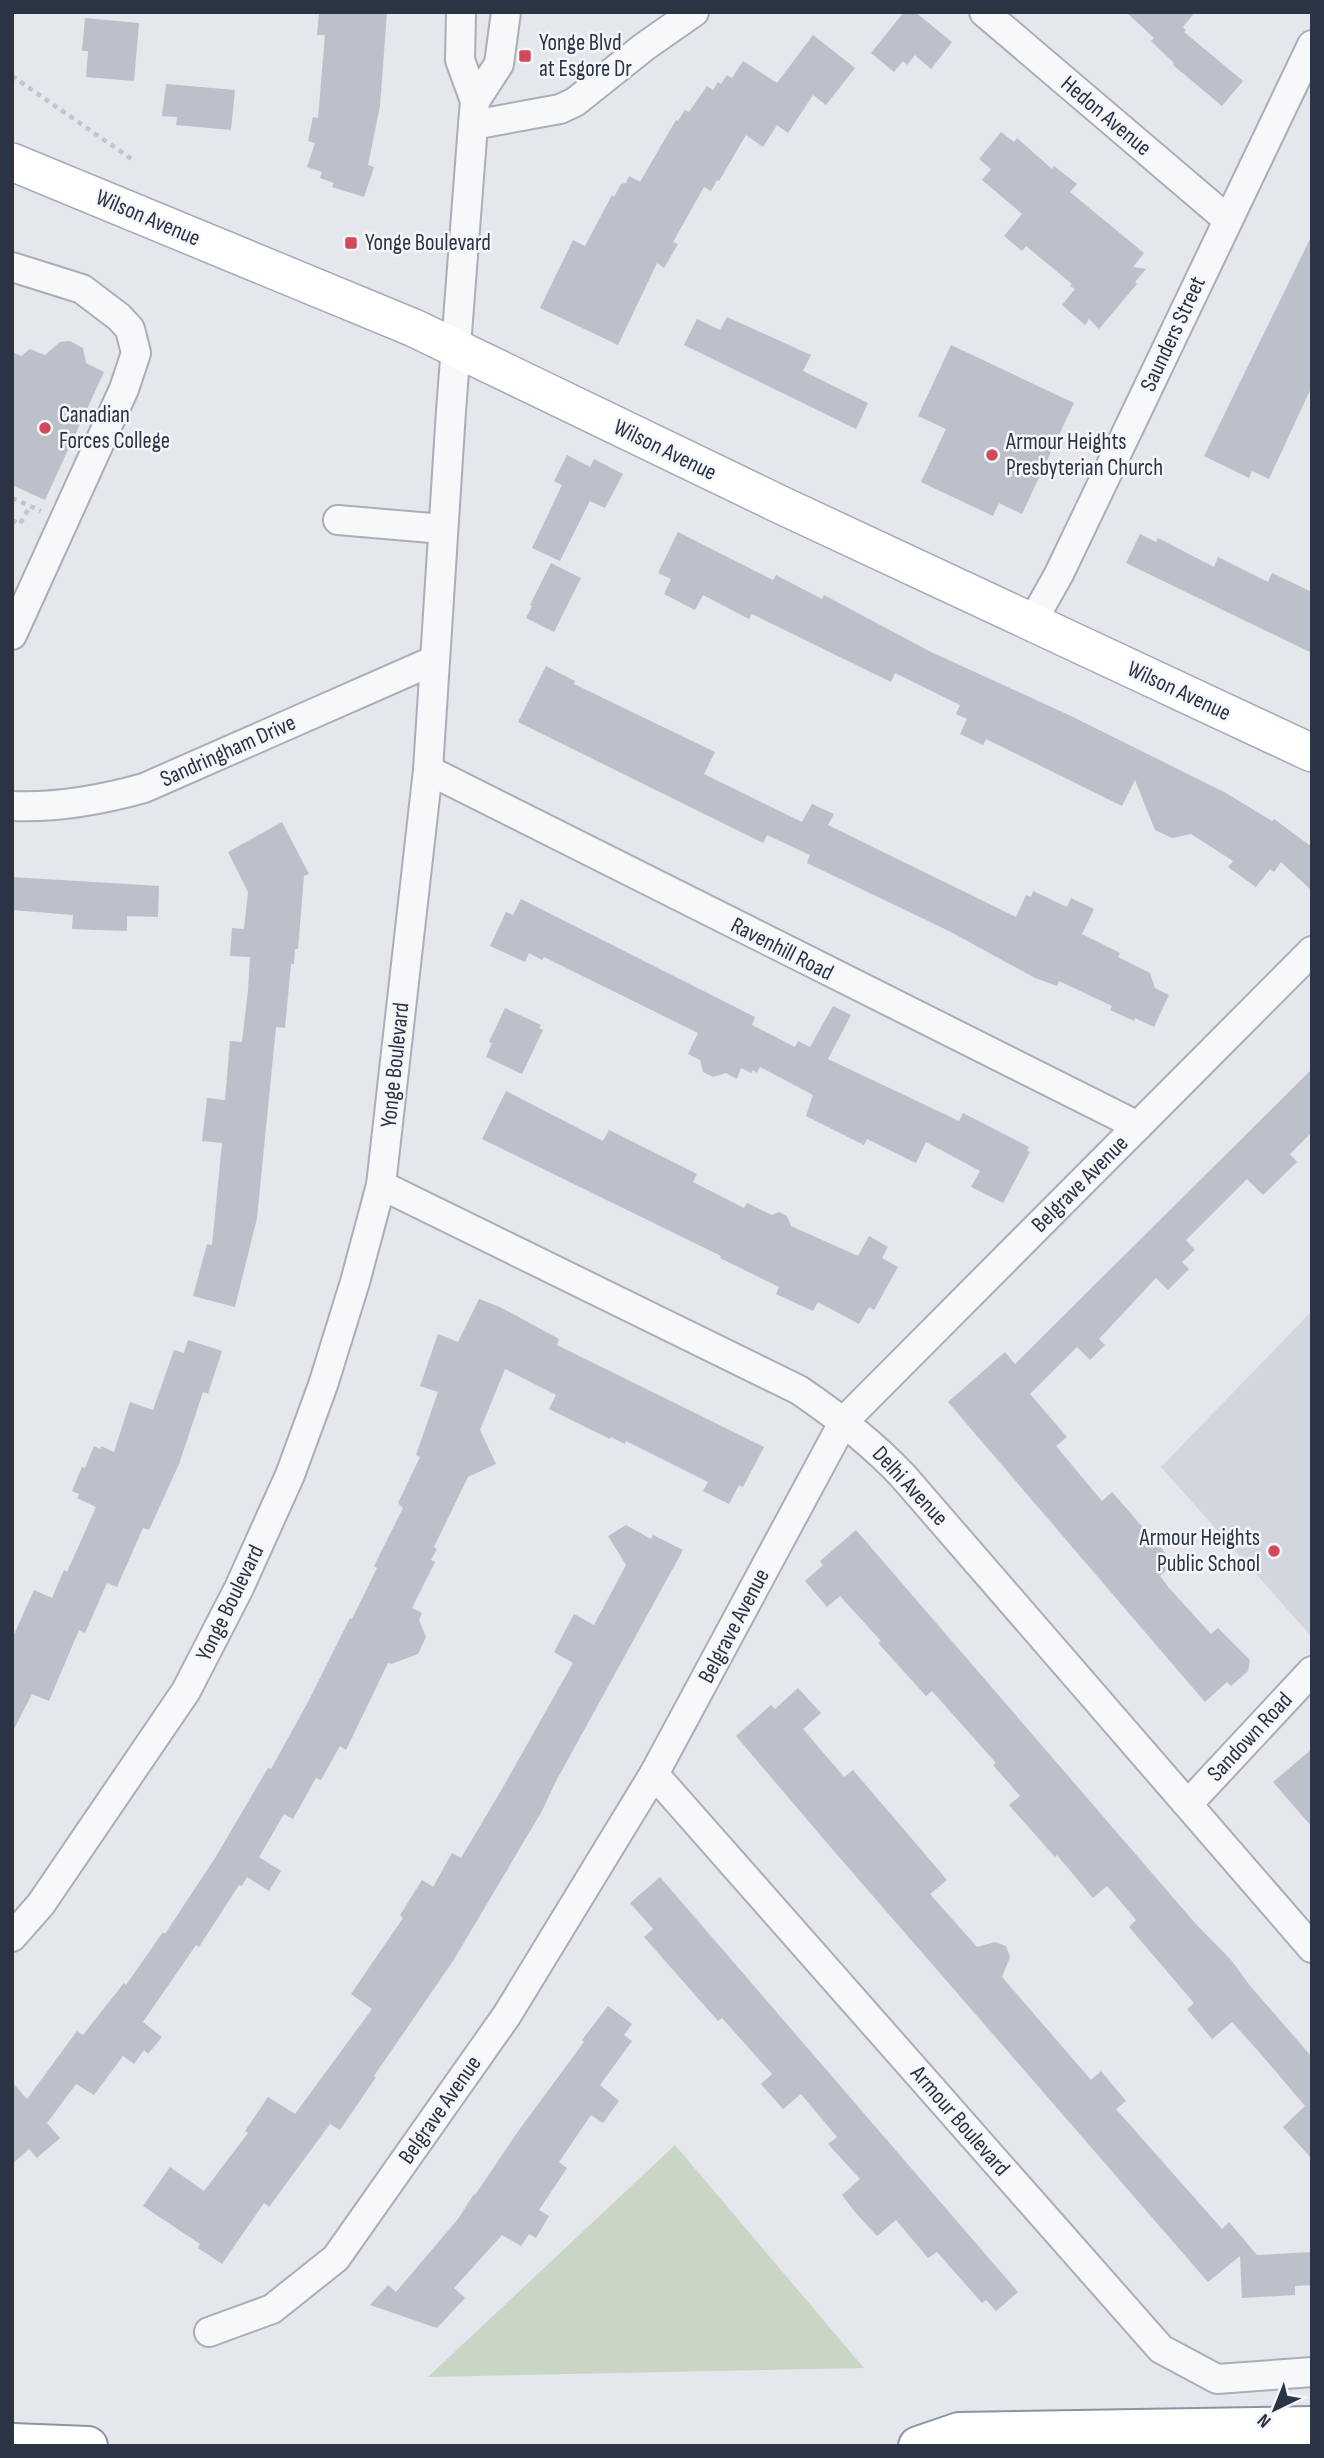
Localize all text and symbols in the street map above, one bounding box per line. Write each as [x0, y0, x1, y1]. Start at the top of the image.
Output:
place label: Yonge Blvd at Esgore Dr [539, 29, 632, 83]
marker: Yonge Blvd at Esgore Dr [517, 48, 533, 64]
street label: Hedon Avenue [1055, 70, 1157, 162]
street label: Wilson Avenue [91, 183, 205, 253]
place label: Yonge Boulevard [365, 229, 491, 257]
marker: Yonge Boulevard [343, 235, 359, 251]
street label: Saunders Street [1134, 272, 1212, 396]
place label: Canadian Forces College [59, 401, 170, 455]
street label: Wilson Avenue [609, 413, 721, 487]
marker: Canadian Forces College [37, 420, 53, 436]
place label: Armour Heights Presbyterian Church [1005, 428, 1163, 482]
marker: Armour Heights Presbyterian Church [984, 447, 1000, 463]
street label: Wilson Avenue [1123, 655, 1235, 727]
street label: Sandringham Drive [156, 709, 300, 793]
street label: Ravenhill Road [726, 911, 838, 987]
street label: Yonge Boulevard [375, 1001, 415, 1129]
street label: Belgrave Avenue [1026, 1130, 1134, 1238]
street label: Delhi Avenue [866, 1440, 954, 1532]
place label: Armour Heights Public School [1138, 1524, 1260, 1578]
street label: Yonge Boulevard [190, 1540, 270, 1666]
marker: Armour Heights Public School [1266, 1543, 1282, 1559]
street label: Belgrave Avenue [692, 1564, 776, 1688]
street label: Sandown Road [1201, 1686, 1299, 1788]
street label: Belgrave Avenue [392, 2050, 488, 2170]
street label: Armour Boulevard [904, 2059, 1016, 2182]
north arrow [1240, 2374, 1310, 2444]
text: N [1253, 2408, 1276, 2432]

